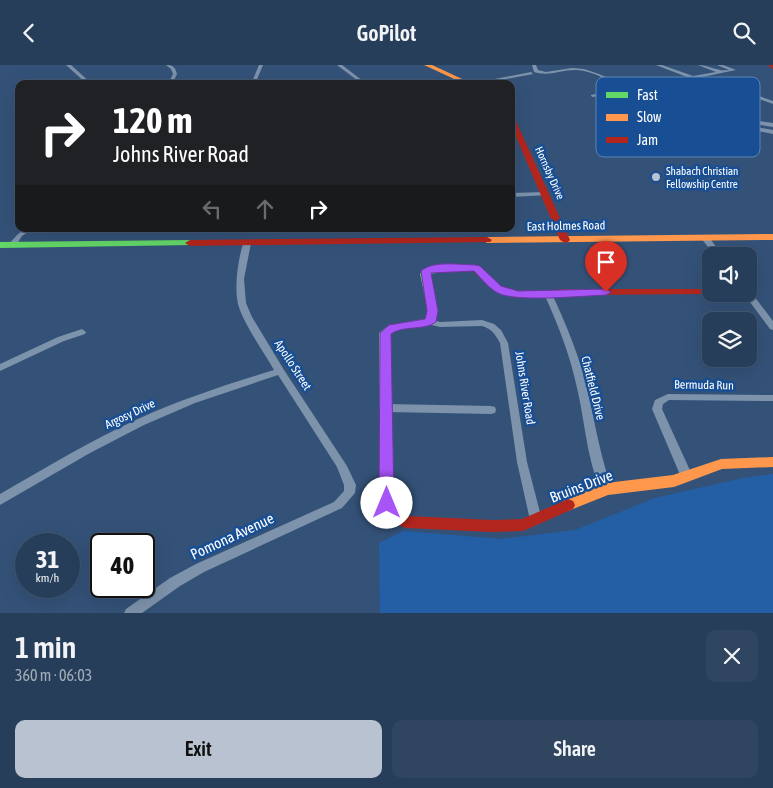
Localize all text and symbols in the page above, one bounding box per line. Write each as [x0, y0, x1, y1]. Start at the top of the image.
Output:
icon: back [15, 19, 43, 47]
icon: search [730, 19, 758, 47]
text: GoPilot [357, 20, 416, 46]
legend [596, 77, 760, 157]
text: Fast [637, 87, 658, 103]
icon: right [30, 100, 95, 165]
text: 120 m [113, 100, 192, 140]
text: Slow [637, 109, 662, 125]
text: Jam [637, 132, 658, 148]
text: Johns River Road [113, 141, 249, 167]
street label: Hornsby Drive [533, 145, 567, 201]
place label: Shabach Christian Fellowship Centre [666, 165, 738, 190]
marker: Shabach Christian Fellowship Centre [650, 171, 662, 183]
icon: left [198, 195, 226, 223]
icon: ahead [251, 195, 279, 223]
icon: right [304, 195, 332, 223]
street label: East Holmes Road [527, 218, 605, 234]
pin [585, 241, 627, 292]
map controls [702, 247, 757, 367]
button: sound [702, 247, 757, 302]
icon: arrive [592, 248, 620, 276]
button: layers [702, 312, 757, 367]
street label: Apollo Street [272, 337, 315, 393]
street label: Johns River Road [512, 350, 538, 426]
street label: Chatfield Drive [578, 355, 608, 421]
street label: Bermuda Run [674, 377, 734, 393]
street label: Argosy Drive [103, 396, 157, 432]
street label: Bruins Drive [547, 466, 615, 506]
position arrow [360, 476, 412, 528]
street label: Pomona Avenue [188, 509, 277, 563]
speed limit sign: 40 [90, 533, 155, 598]
text: 31 [36, 545, 59, 573]
text: km/h [36, 571, 59, 585]
text: 1 min [15, 630, 76, 664]
button: close [706, 630, 758, 682]
text: 360 m · 06:03 [15, 666, 92, 684]
button: Exit [15, 720, 382, 778]
button: Share [392, 720, 758, 778]

